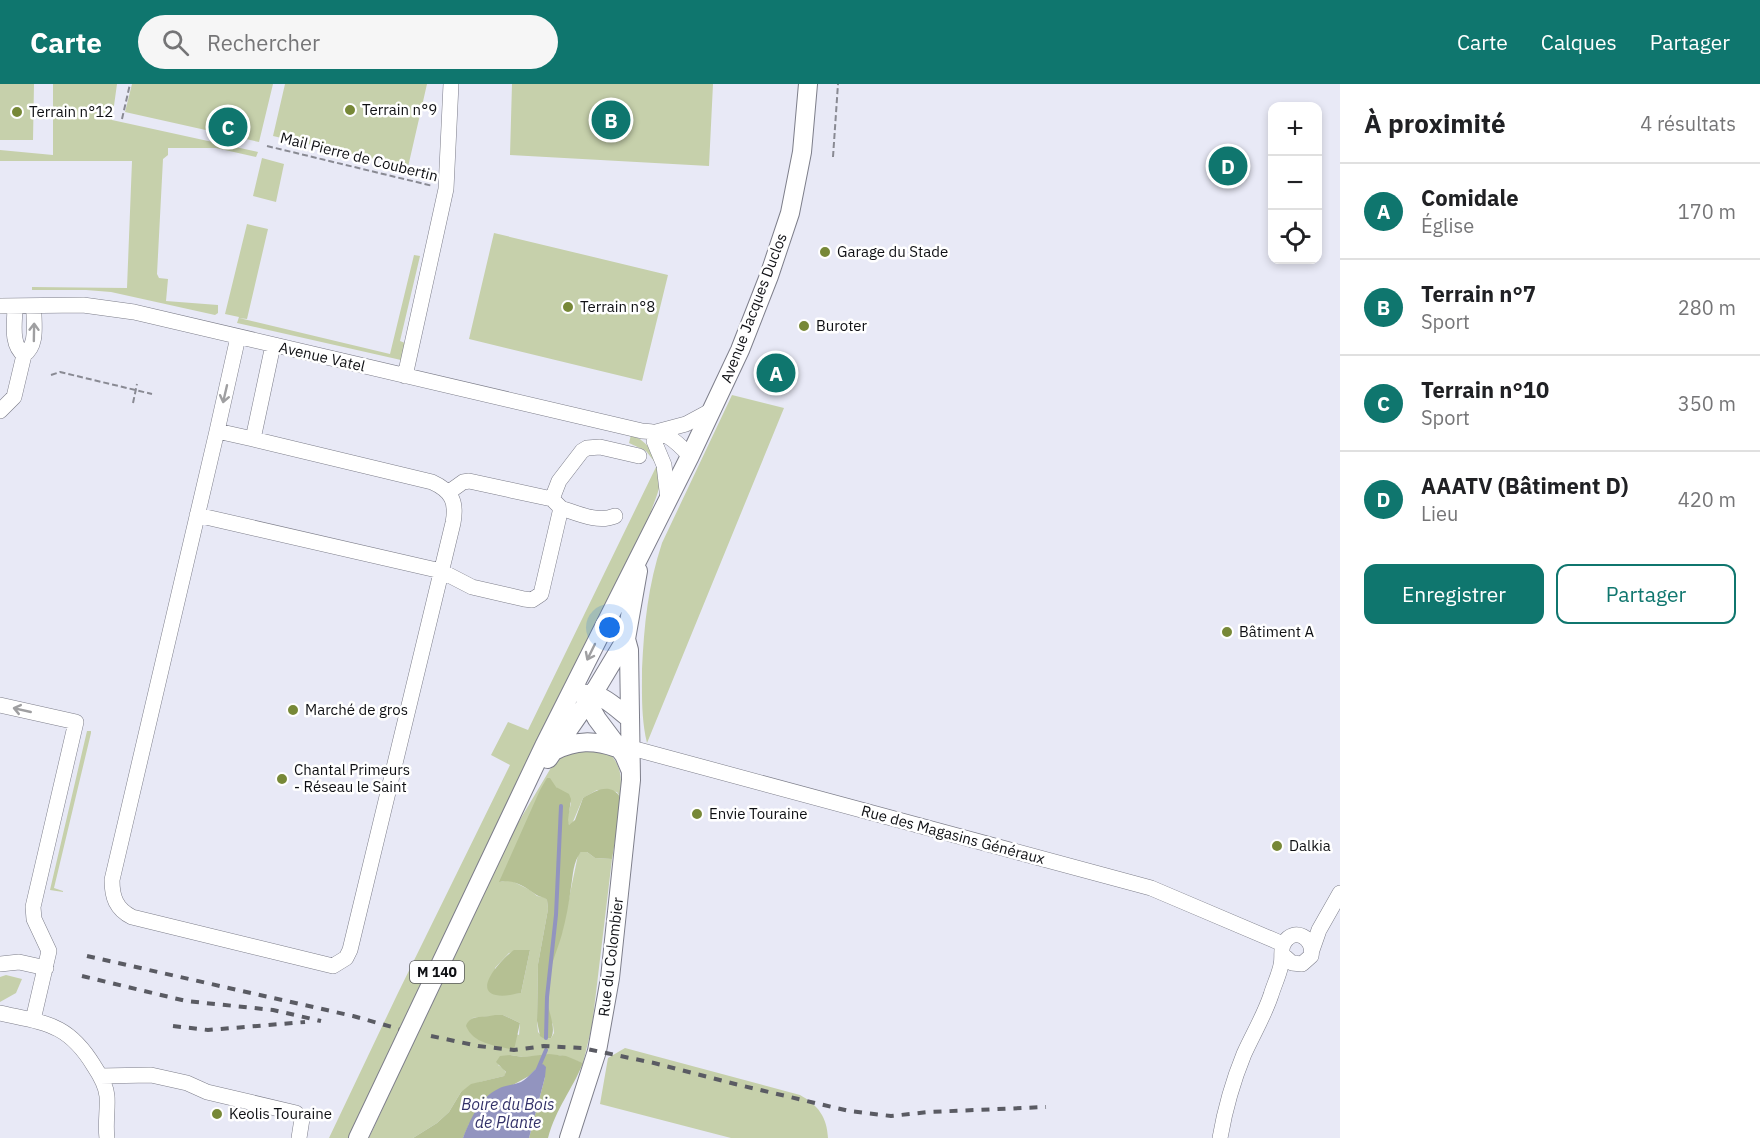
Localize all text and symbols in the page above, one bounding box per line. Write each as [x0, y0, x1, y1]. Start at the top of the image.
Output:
search box [138, 15, 558, 69]
text: Carte [30, 24, 102, 61]
icon: search [159, 26, 192, 59]
text: Rechercher [207, 28, 320, 57]
text: Carte [1457, 28, 1508, 56]
text: Calques [1541, 28, 1617, 56]
text: Partager [1650, 28, 1730, 56]
pin: B [592, 98, 630, 142]
place label: Terrain n°9 [362, 100, 437, 119]
place label: Terrain n°12 [29, 102, 113, 121]
map controls [1268, 102, 1322, 264]
button: + [1268, 102, 1322, 156]
marker: Terrain n°9 [343, 103, 357, 117]
pin: C [208, 104, 248, 150]
marker: Terrain n°12 [10, 105, 24, 119]
text: À proximité [1364, 106, 1506, 140]
text: 4 résultats [1640, 110, 1736, 137]
street label: Mail Pierre de Coubertin [278, 128, 440, 185]
pin: D [1208, 144, 1248, 188]
button: − [1268, 156, 1322, 210]
text: Comidale [1421, 183, 1519, 212]
text: A [1377, 198, 1390, 225]
text: 170 m [1678, 198, 1736, 225]
button: locate [1268, 210, 1322, 264]
text: Église [1421, 212, 1474, 239]
street label: Avenue Jacques Duclos [717, 231, 791, 385]
place label: Garage du Stade [837, 242, 948, 261]
marker: Garage du Stade [818, 245, 832, 259]
text: Terrain n°7 [1421, 279, 1536, 308]
text: B [1377, 294, 1390, 321]
text: 280 m [1678, 294, 1736, 321]
place label: Terrain n°8 [580, 297, 655, 316]
marker: Terrain n°8 [561, 300, 575, 314]
text: Sport [1421, 308, 1470, 335]
place label: Buroter [816, 316, 868, 335]
marker: Buroter [797, 319, 811, 333]
one-way arrow [28, 322, 39, 342]
street label: Avenue Vatel [277, 337, 367, 376]
pin: A [756, 350, 796, 396]
text: Terrain n°10 [1421, 375, 1549, 404]
one-way arrow [219, 384, 230, 403]
text: C [1377, 390, 1390, 417]
text: 350 m [1678, 390, 1736, 417]
text: Sport [1421, 404, 1470, 431]
text: AAATV (Bâtiment D) [1421, 471, 1628, 500]
text: D [1377, 486, 1390, 513]
text: 420 m [1678, 486, 1736, 513]
text: Lieu [1421, 500, 1458, 527]
button: Enregistrer [1364, 564, 1544, 624]
button: Partager [1556, 564, 1736, 624]
your location [595, 613, 624, 642]
place label: Bâtiment A [1239, 622, 1314, 641]
marker: Bâtiment A [1220, 625, 1234, 639]
one-way arrow [585, 642, 597, 660]
place label: Marché de gros [305, 700, 408, 719]
marker: Marché de gros [286, 703, 300, 717]
one-way arrow [13, 704, 33, 715]
place label: Chantal Primeurs - Réseau le Saint [294, 760, 410, 796]
marker: Chantal Primeurs - Réseau le Saint [275, 772, 289, 786]
street label: Rue des Magasins Généraux [859, 801, 1047, 868]
place label: Envie Touraine [709, 804, 808, 823]
marker: Envie Touraine [690, 807, 704, 821]
place label: Dalkia [1289, 836, 1331, 855]
marker: Dalkia [1270, 839, 1284, 853]
street label: Rue du Colombier [594, 896, 627, 1018]
road number: M 140 [410, 961, 464, 983]
water label: Boire du Bois de Plante [461, 1094, 555, 1132]
place label: Keolis Touraine [229, 1104, 332, 1123]
marker: Keolis Touraine [210, 1107, 224, 1121]

